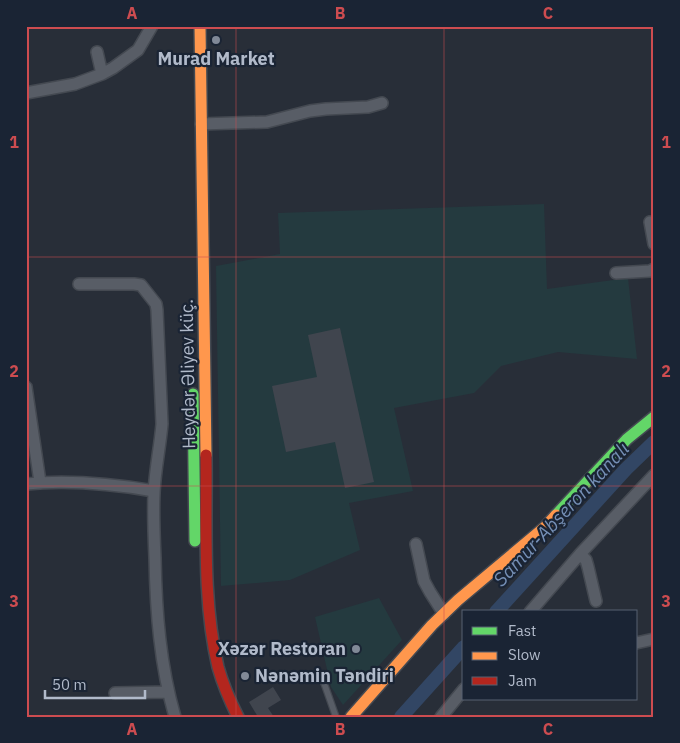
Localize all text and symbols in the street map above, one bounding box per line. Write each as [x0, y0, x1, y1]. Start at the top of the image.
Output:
text: A [127, 3, 138, 23]
text: B [335, 3, 346, 23]
text: C [543, 3, 553, 23]
marker: Murad Market [210, 34, 222, 46]
place label: Murad Market [157, 47, 275, 70]
text: 1 [9, 132, 19, 152]
text: 1 [661, 132, 671, 152]
street label: Heydər Əliyev küç. [175, 299, 200, 449]
text: 2 [9, 361, 19, 381]
text: 2 [661, 361, 671, 381]
water label: Samur-Abşeron kanalı [488, 437, 634, 591]
text: 3 [9, 591, 19, 611]
text: 3 [661, 591, 671, 611]
legend [462, 610, 638, 700]
text: Fast [508, 621, 536, 640]
place label: Xəzər Restoran [218, 637, 346, 660]
marker: Xəzər Restoran [350, 643, 362, 655]
text: Slow [508, 645, 541, 664]
place label: Nənəmin Təndiri [255, 664, 394, 687]
scale bar [45, 668, 145, 700]
marker: Nənəmin Təndiri [239, 670, 251, 682]
text: Jam [508, 671, 537, 690]
text: 50 m [52, 675, 87, 694]
text: A [127, 719, 138, 739]
text: B [335, 719, 346, 739]
text: C [543, 719, 553, 739]

